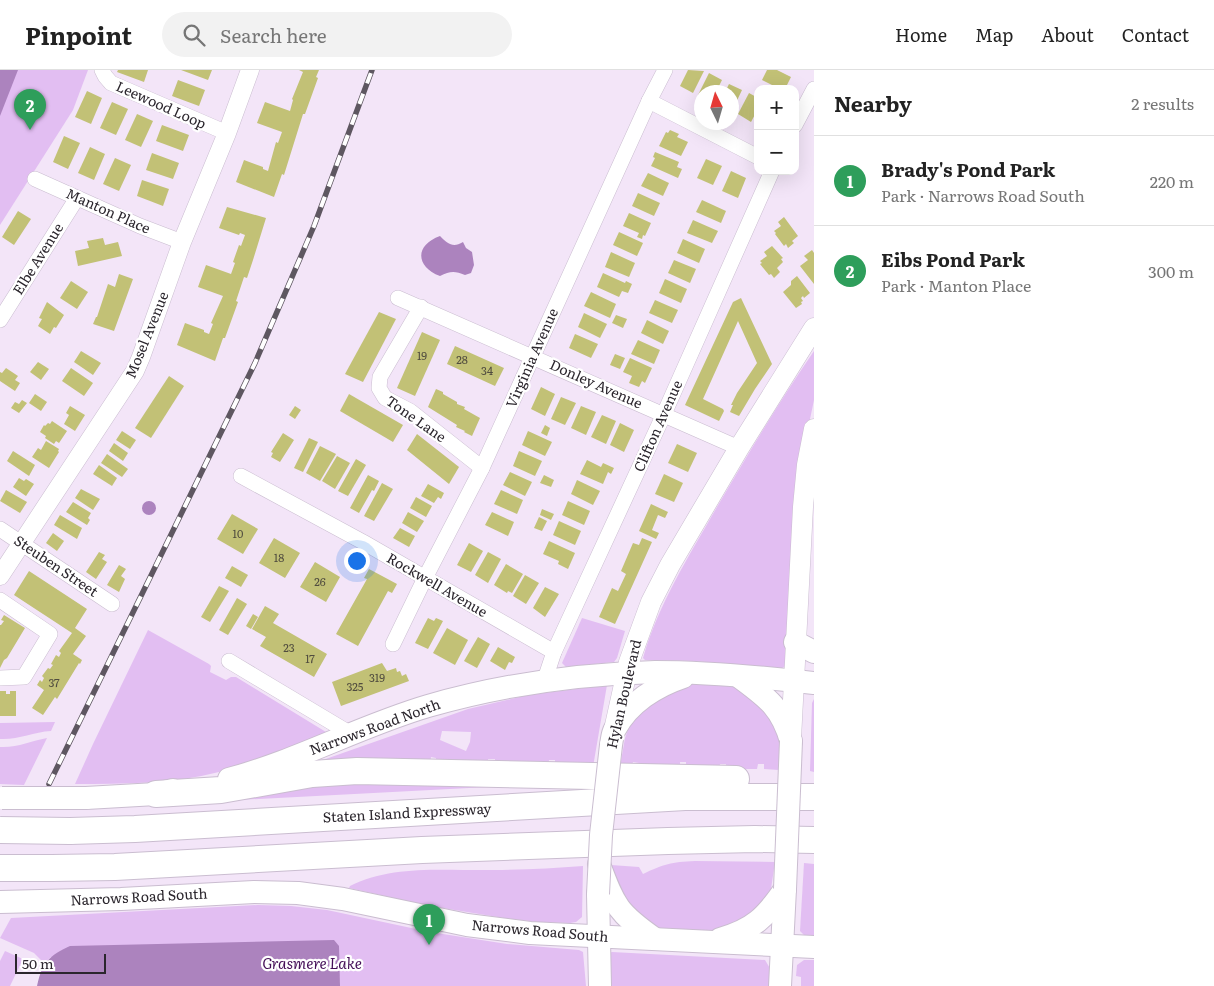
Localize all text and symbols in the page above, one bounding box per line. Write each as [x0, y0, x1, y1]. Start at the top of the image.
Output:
search box [162, 12, 512, 57]
text: Pinpoint [25, 17, 132, 52]
icon: search [180, 21, 208, 49]
text: Search here [220, 21, 327, 49]
text: Home [895, 21, 947, 48]
text: Map [975, 21, 1013, 48]
text: About [1041, 21, 1094, 48]
text: Contact [1122, 21, 1189, 48]
street label: Leewood Loop [113, 75, 210, 133]
north arrow [694, 85, 739, 130]
map controls [754, 85, 799, 175]
button: + [754, 85, 799, 130]
text: Nearby [834, 87, 912, 118]
pin: 2 [14, 89, 46, 130]
text: 2 results [1131, 91, 1194, 115]
button: − [754, 130, 799, 175]
text: Brady's Pond Park [881, 155, 1055, 183]
text: 1 [847, 169, 853, 193]
text: 220 m [1150, 169, 1194, 193]
street label: Manton Place [63, 183, 154, 238]
text: Park · Narrows Road South [881, 183, 1085, 207]
street label: Elbe Avenue [7, 219, 67, 298]
text: Eibs Pond Park [881, 245, 1025, 273]
text: 2 [846, 259, 854, 283]
text: 300 m [1148, 259, 1194, 283]
text: Park · Manton Place [881, 273, 1031, 297]
street label: Mosel Avenue [120, 288, 173, 381]
street label: Virginia Avenue [500, 305, 562, 411]
house number: 19 [417, 347, 427, 363]
house number: 28 [456, 351, 468, 367]
street label: Donley Avenue [547, 354, 646, 412]
house number: 34 [481, 362, 493, 378]
street label: Clifton Avenue [628, 376, 686, 475]
street label: Tone Lane [382, 390, 451, 446]
house number: 10 [233, 525, 243, 541]
street label: Steuben Street [11, 530, 103, 601]
street label: Rockwell Avenue [383, 547, 492, 621]
your location [344, 548, 370, 574]
house number: 18 [274, 549, 284, 565]
house number: 26 [314, 573, 326, 589]
street label: Hylan Boulevard [601, 637, 645, 750]
house number: 23 [283, 639, 295, 655]
house number: 17 [305, 650, 315, 666]
house number: 319 [369, 669, 385, 685]
house number: 37 [48, 674, 60, 690]
house number: 325 [347, 678, 364, 694]
street label: Narrows Road North [306, 693, 443, 759]
street label: Staten Island Expressway [322, 798, 493, 826]
street label: Narrows Road South [70, 882, 208, 910]
pin: 1 [413, 904, 445, 945]
street label: Narrows Road South [471, 914, 609, 946]
scale bar [15, 951, 106, 974]
water label: Grasmere Lake [262, 951, 362, 974]
text: 50 m [22, 953, 54, 973]

